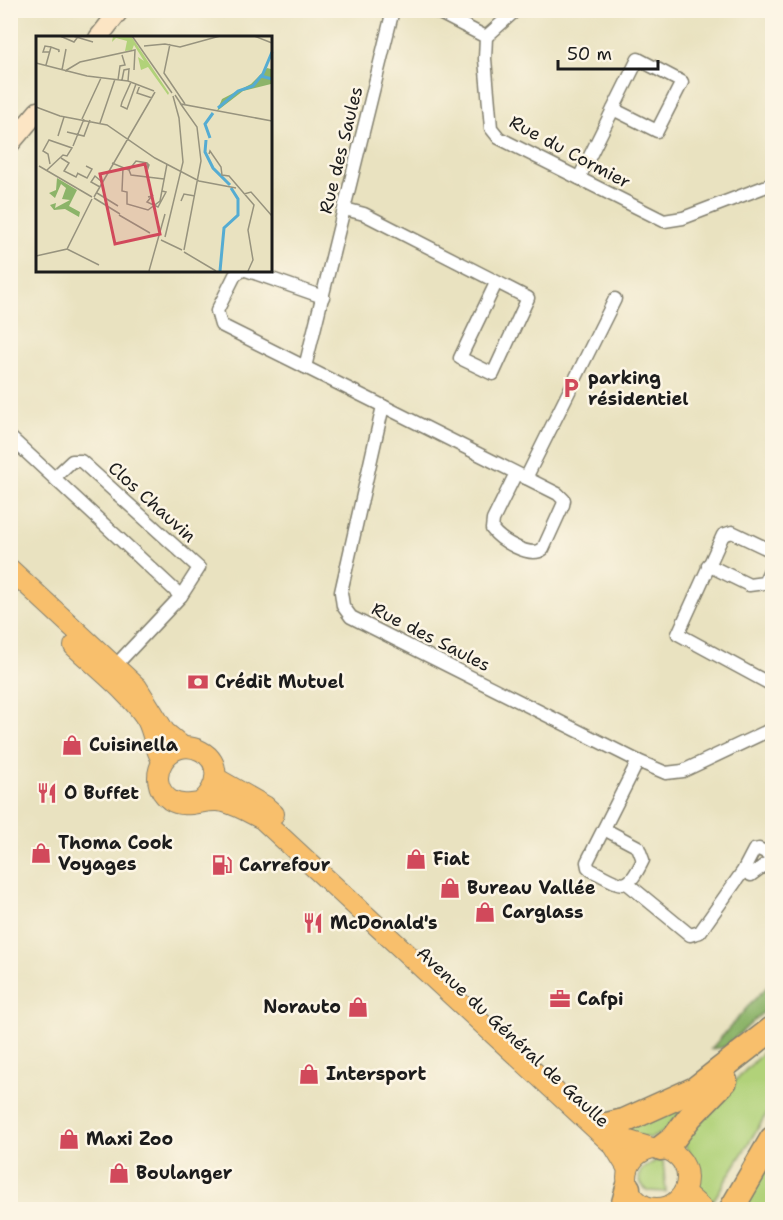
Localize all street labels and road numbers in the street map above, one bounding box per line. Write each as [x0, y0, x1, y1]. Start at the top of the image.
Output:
street label: Rue des Saules [314, 84, 368, 216]
street label: Rue du Cormier [505, 110, 635, 194]
street label: Clos Chauvin [103, 456, 201, 548]
street label: Rue des Saules [368, 597, 494, 677]
street label: Avenue du Général de Gaulle [411, 941, 615, 1133]

